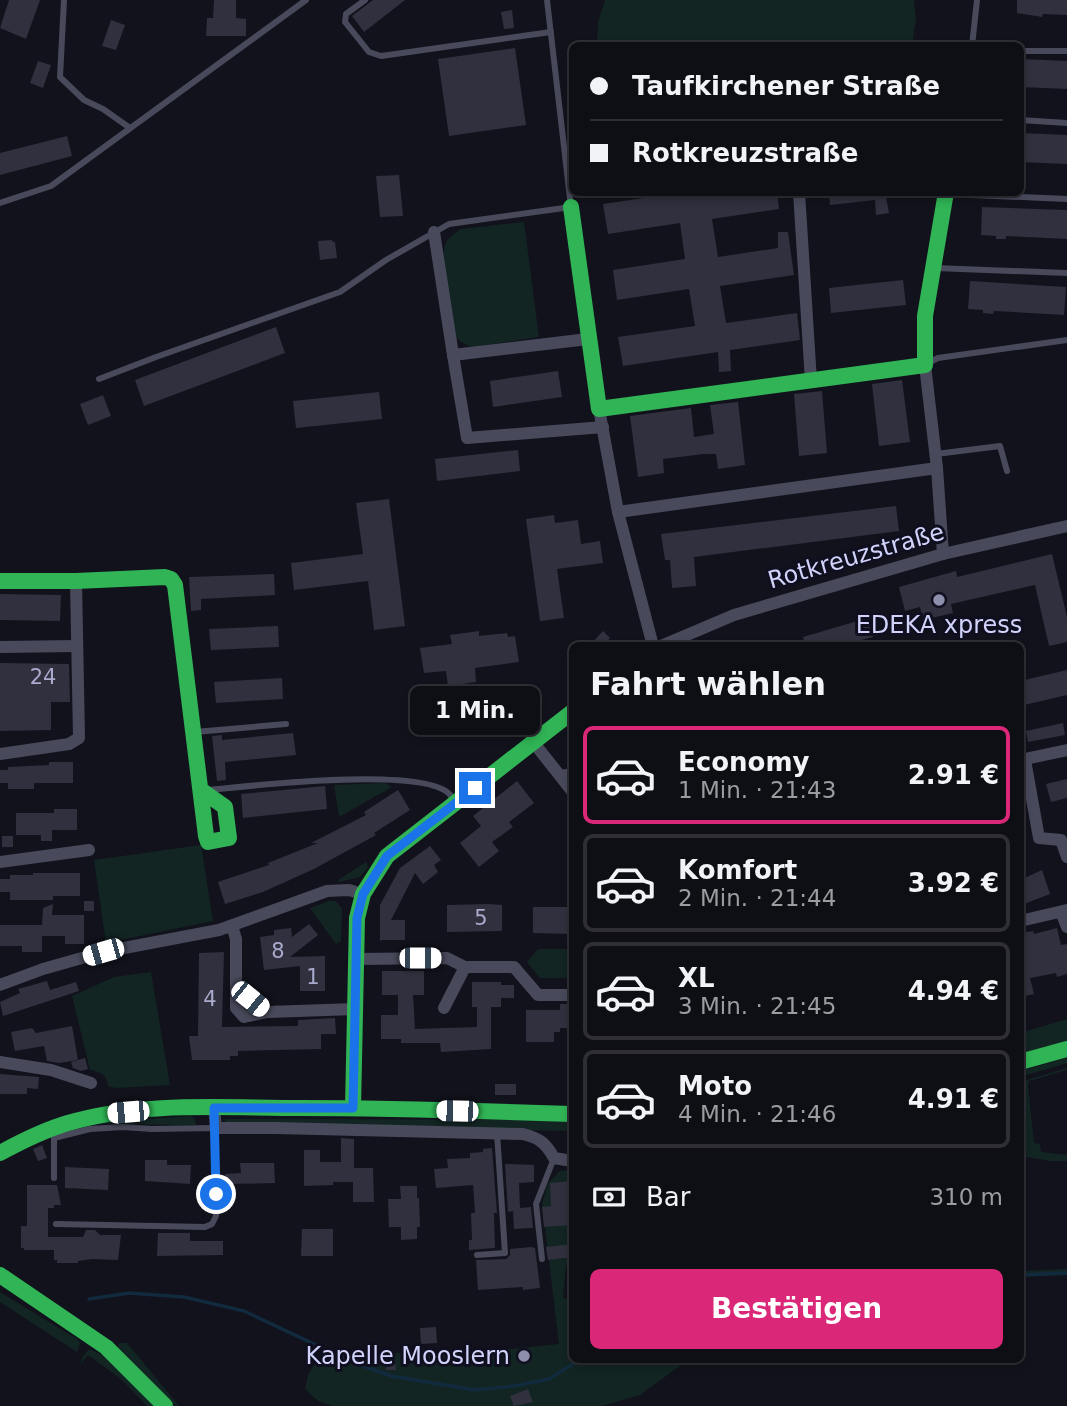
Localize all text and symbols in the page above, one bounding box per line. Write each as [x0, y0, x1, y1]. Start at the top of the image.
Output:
text: Taufkirchener Straße [632, 71, 940, 101]
text: Rotkreuzstraße [632, 138, 858, 168]
street label: Rotkreuzstraße [765, 517, 947, 595]
marker: EDEKA xpress [931, 592, 947, 608]
place label: EDEKA xpress [856, 611, 1022, 639]
house number: 24 [30, 665, 56, 689]
text: Fahrt wählen [590, 665, 826, 703]
callout: 1 Min. [410, 686, 540, 736]
text: 1 Min. [435, 697, 515, 723]
icon: car [594, 744, 657, 807]
text: Economy [678, 747, 809, 777]
text: 2.91 € [908, 760, 999, 790]
route end [459, 772, 491, 804]
text: 1 Min. · 21:43 [678, 777, 836, 803]
icon: car [594, 852, 657, 915]
text: Komfort [678, 855, 797, 885]
text: 3.92 € [908, 868, 999, 898]
text: 2 Min. · 21:44 [678, 885, 836, 911]
house number: 5 [474, 906, 488, 930]
car [80, 936, 127, 968]
house number: 8 [271, 939, 285, 963]
car [400, 948, 442, 969]
icon: car [594, 960, 657, 1023]
text: XL [678, 963, 715, 993]
house number: 1 [306, 965, 320, 989]
text: 4.94 € [908, 976, 999, 1006]
car [228, 978, 273, 1020]
house number: 4 [203, 987, 217, 1011]
text: 3 Min. · 21:45 [678, 993, 836, 1019]
icon: car [594, 1068, 657, 1131]
text: Moto [678, 1071, 752, 1101]
text: 4.91 € [908, 1084, 999, 1114]
car [107, 1100, 150, 1124]
car [436, 1100, 479, 1122]
text: 4 Min. · 21:46 [678, 1101, 836, 1127]
route start [200, 1178, 232, 1210]
icon: cash [590, 1178, 628, 1216]
text: Bar [646, 1182, 690, 1212]
text: 310 m [929, 1184, 1003, 1210]
button: Bestätigen [590, 1269, 1003, 1349]
place label: Kapelle Mooslern [306, 1342, 510, 1370]
marker: Kapelle Mooslern [516, 1348, 532, 1364]

